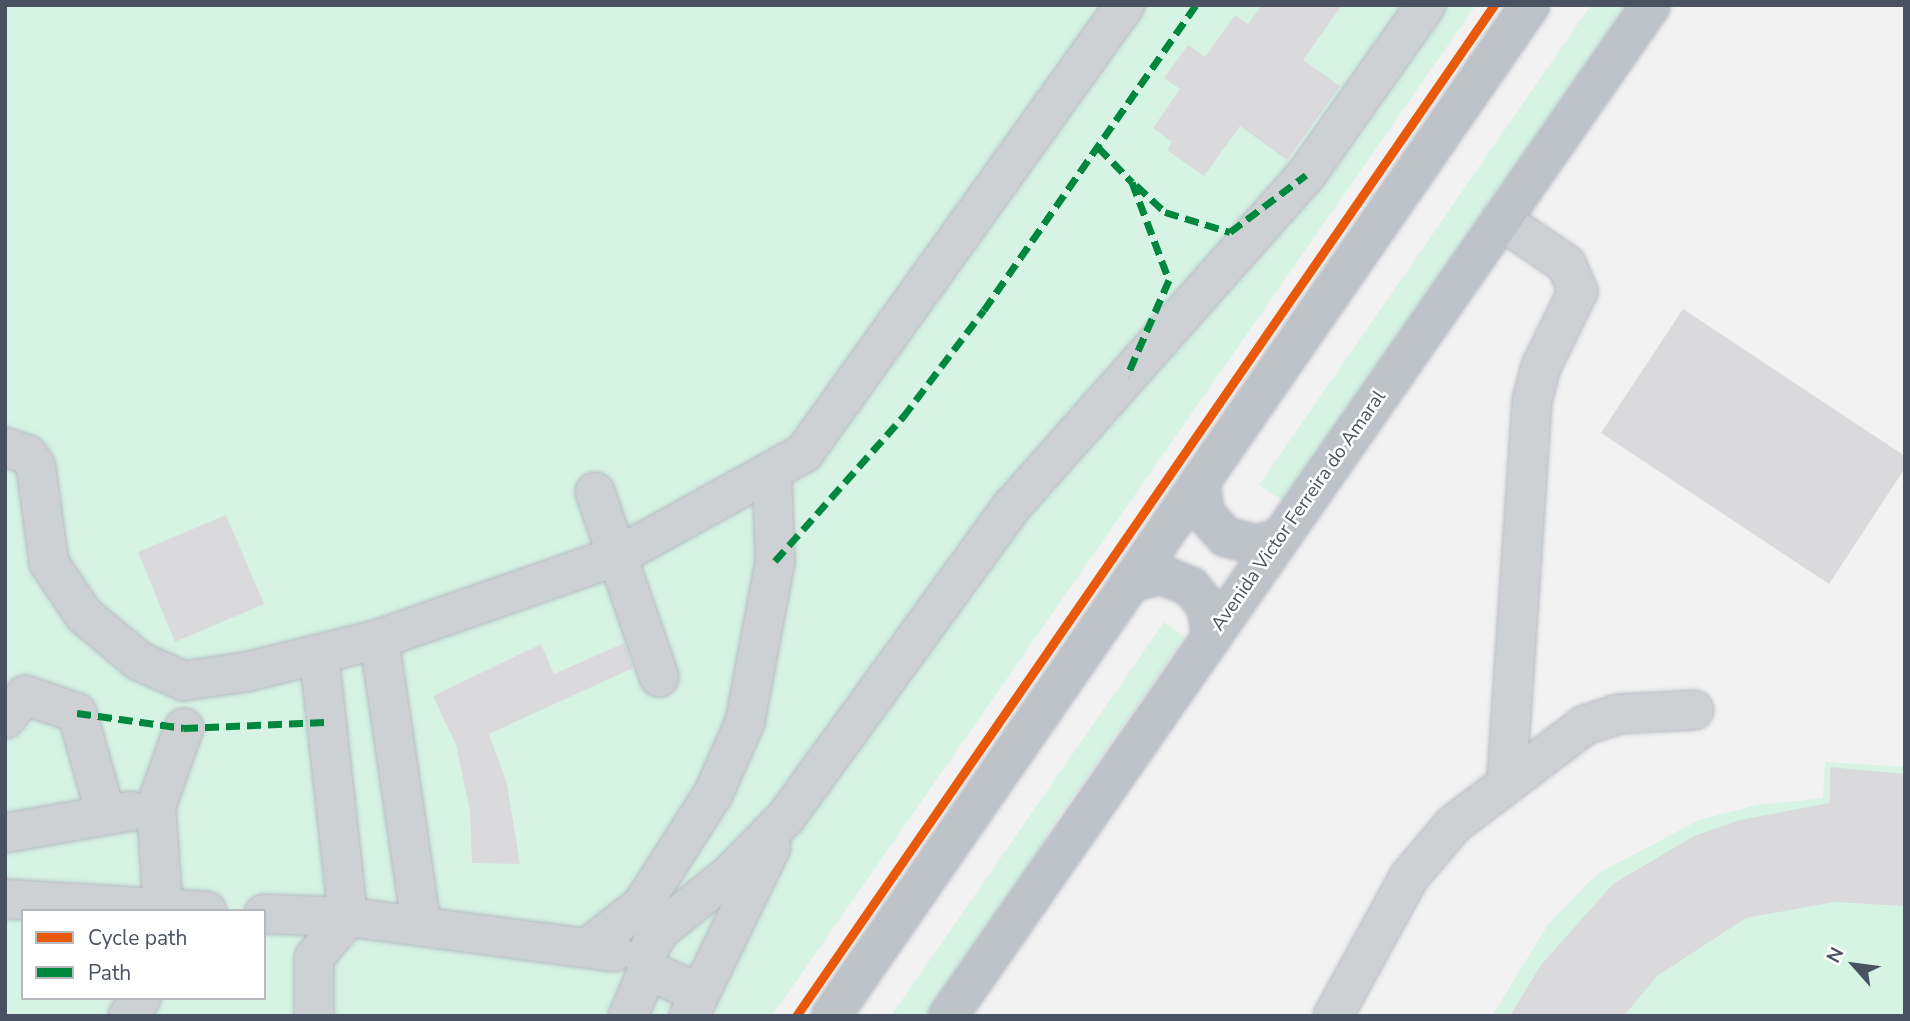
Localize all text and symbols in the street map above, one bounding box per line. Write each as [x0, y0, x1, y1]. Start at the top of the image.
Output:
street label: Avenida Victor Ferreira do Amaral [1207, 386, 1391, 636]
legend [21, 909, 266, 1000]
text: Cycle path [88, 924, 187, 952]
north arrow [1819, 930, 1889, 1000]
text: N [1821, 943, 1850, 968]
text: Path [88, 959, 131, 987]

